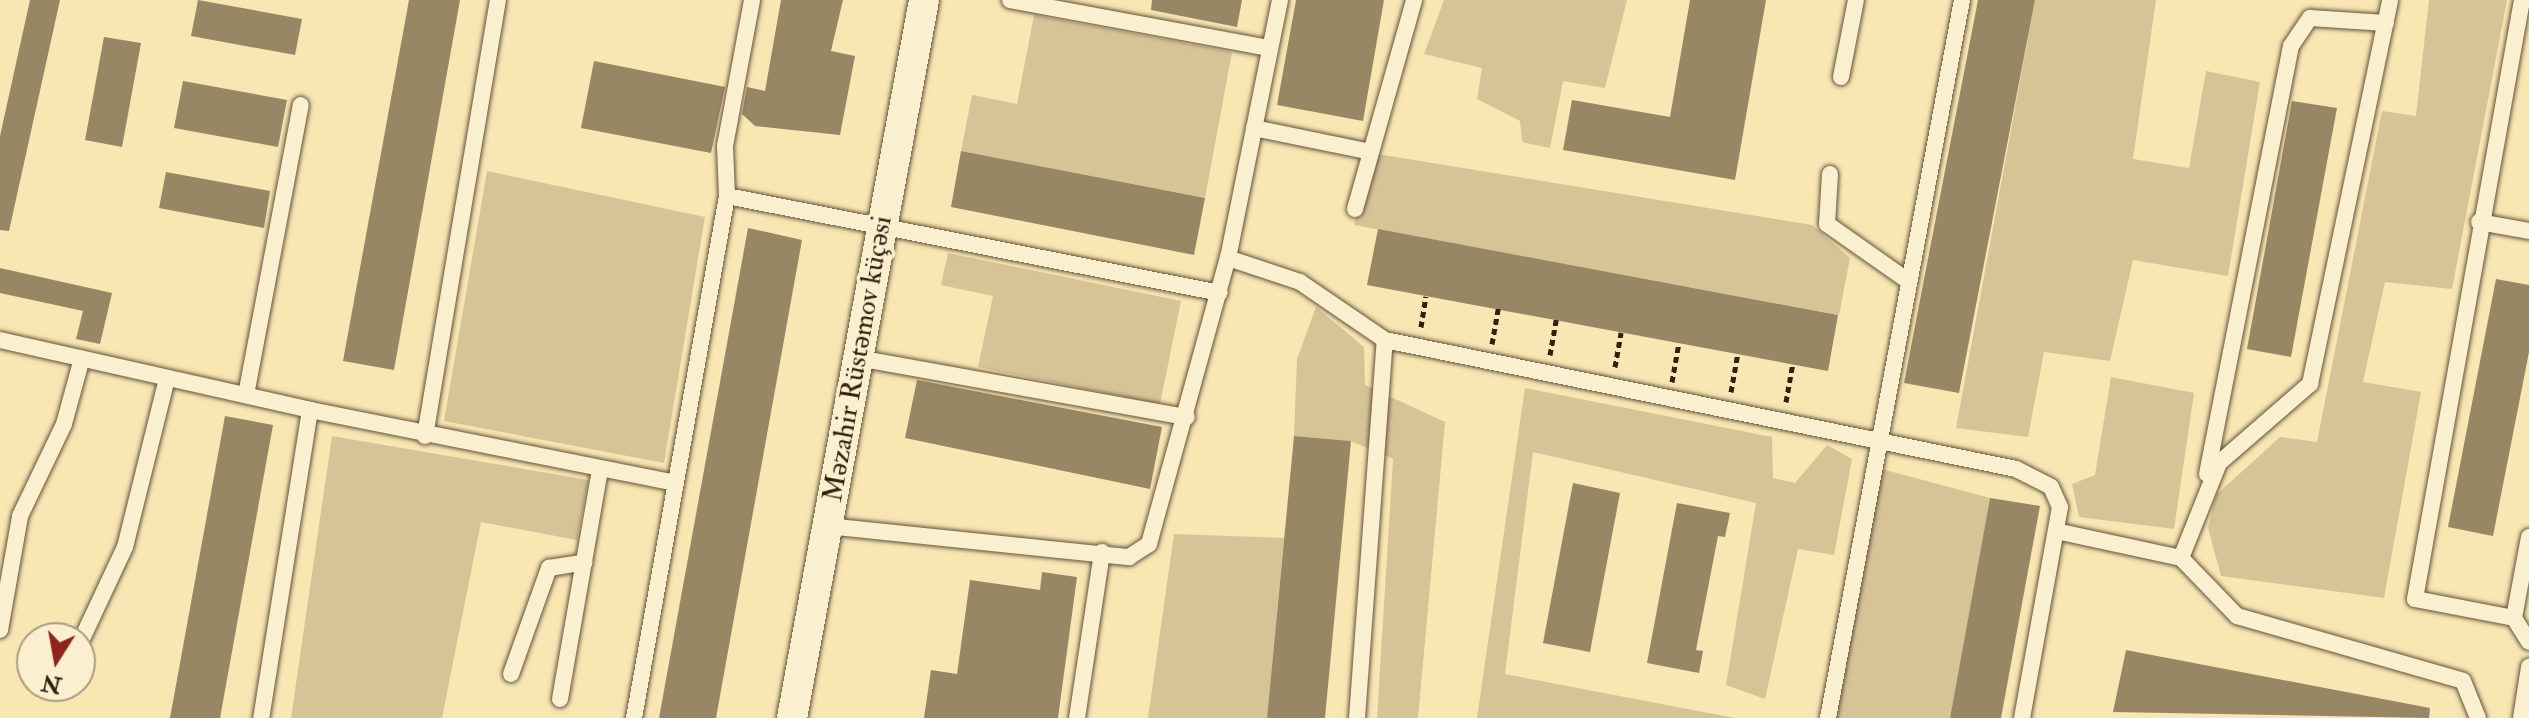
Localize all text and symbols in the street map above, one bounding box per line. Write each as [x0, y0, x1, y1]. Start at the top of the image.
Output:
street label: Məzahir Rüstəmov küçəsi [816, 213, 900, 505]
north arrow [16, 622, 96, 702]
text: N [39, 668, 64, 699]

